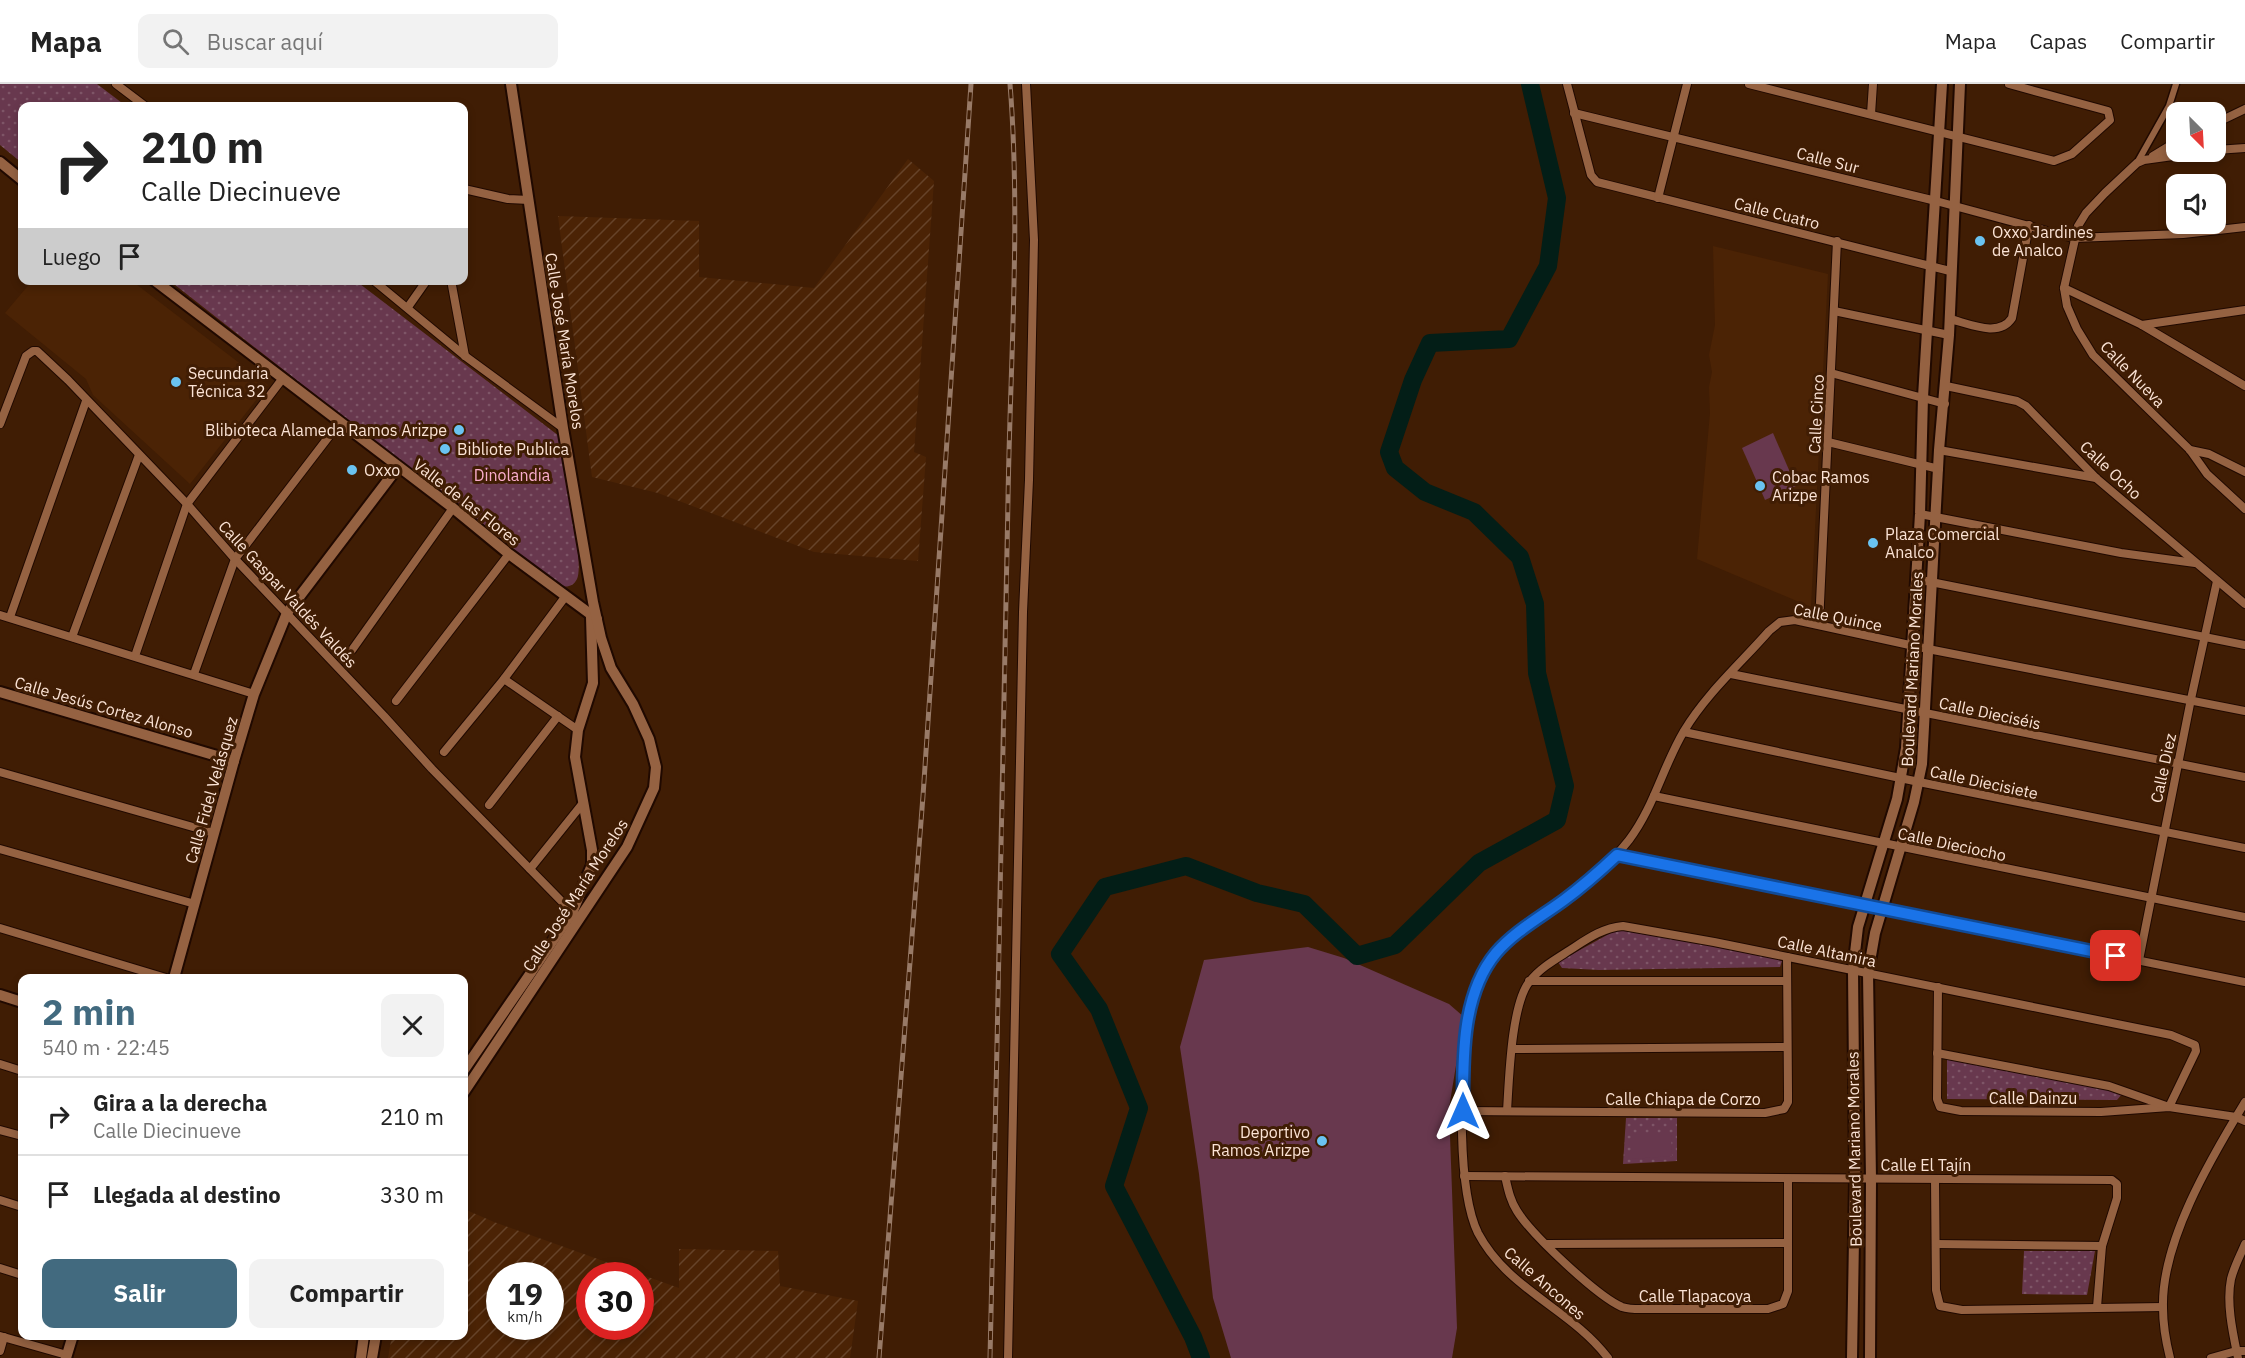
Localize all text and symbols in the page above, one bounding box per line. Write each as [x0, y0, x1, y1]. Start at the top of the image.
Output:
search box [138, 14, 558, 68]
text: Mapa [30, 23, 102, 60]
icon: search [159, 25, 192, 58]
text: Buscar aquí [207, 27, 323, 56]
text: Mapa [1945, 27, 1996, 55]
text: Capas [2029, 27, 2087, 55]
text: Compartir [2120, 27, 2215, 55]
north arrow [2166, 102, 2226, 162]
map controls [2166, 102, 2226, 234]
text: 210 m [141, 120, 264, 175]
icon: right [42, 126, 120, 204]
street label: Calle Sur [1795, 143, 1862, 177]
text: Calle Diecinueve [141, 173, 341, 208]
button: sound [2166, 174, 2226, 234]
street label: Calle Cuatro [1732, 193, 1822, 233]
place label: Oxxo Jardines de Analco [1992, 222, 2094, 260]
marker: Oxxo Jardines de Analco [1973, 234, 1987, 248]
icon: arrive [113, 240, 146, 273]
text: Luego [42, 242, 101, 271]
street label: Calle José María Morelos [541, 251, 589, 431]
street label: Calle Nueva [2096, 336, 2170, 412]
place label: Secundaria Técnica 32 [188, 363, 269, 401]
street label: Calle Cinco [1804, 374, 1828, 454]
marker: Secundaria Técnica 32 [169, 375, 183, 389]
place label: Blibioteca Alameda Ramos Arizpe [205, 420, 447, 440]
marker: Blibioteca Alameda Ramos Arizpe [452, 423, 466, 437]
street label: Calle Ocho [2076, 436, 2146, 504]
place label: Bibliote Publica [457, 439, 570, 459]
marker: Bibliote Publica [438, 442, 452, 456]
street label: Valle de las Flores [410, 454, 524, 550]
place label: Oxxo [364, 460, 400, 480]
marker: Oxxo [345, 463, 359, 477]
park label: Dinolandia [474, 465, 551, 485]
place label: Cobac Ramos Arizpe [1772, 467, 1870, 505]
marker: Cobac Ramos Arizpe [1753, 479, 1767, 493]
street label: Calle Gaspar Valdés Valdés [214, 516, 362, 672]
place label: Plaza Comercial Analco [1885, 524, 2000, 562]
marker: Plaza Comercial Analco [1866, 536, 1880, 550]
street label: Boulevard Mariano Morales [1897, 571, 1927, 767]
street label: Calle Quince [1792, 599, 1884, 635]
street label: Calle Jesús Cortez Alonso [12, 672, 196, 742]
street label: Calle Dieciséis [1937, 692, 2043, 734]
street label: Calle Fidel Velásquez [180, 714, 242, 866]
street label: Calle Diez [2146, 731, 2180, 805]
street label: Calle Diecisiete [1928, 761, 2040, 803]
street label: Calle José María Morelos [518, 815, 632, 975]
street label: Calle Dieciocho [1896, 823, 2008, 865]
pin [2090, 930, 2141, 981]
street label: Calle Altamira [1776, 931, 1879, 971]
icon: arrive [2099, 939, 2132, 972]
text: 2 min [42, 988, 136, 1035]
button: close [381, 994, 444, 1057]
text: 540 m · 22:45 [42, 1034, 170, 1061]
street label: Boulevard Mariano Morales [1842, 1051, 1866, 1247]
position arrow [1431, 1079, 1495, 1143]
text: Gira a la derecha [93, 1088, 267, 1117]
street label: Calle Dainzu [1989, 1088, 2077, 1108]
street label: Calle Chiapa de Corzo [1605, 1089, 1761, 1109]
icon: right [42, 1100, 75, 1133]
text: 210 m [380, 1102, 444, 1131]
text: Calle Diecinueve [93, 1117, 241, 1144]
place label: Deportivo Ramos Arizpe [1211, 1122, 1310, 1160]
marker: Deportivo Ramos Arizpe [1315, 1134, 1329, 1148]
street label: Calle El Tajín [1881, 1155, 1971, 1175]
icon: arrive [42, 1178, 75, 1211]
text: Llegada al destino [93, 1180, 281, 1209]
text: 330 m [380, 1180, 444, 1209]
street label: Calle Ancones [1500, 1242, 1590, 1324]
button: Salir [42, 1259, 237, 1328]
button: Compartir [249, 1259, 444, 1328]
speed limit sign: 30 [576, 1262, 654, 1340]
text: 19 [507, 1274, 543, 1313]
street label: Calle Tlapacoya [1639, 1286, 1752, 1306]
text: km/h [507, 1307, 543, 1326]

